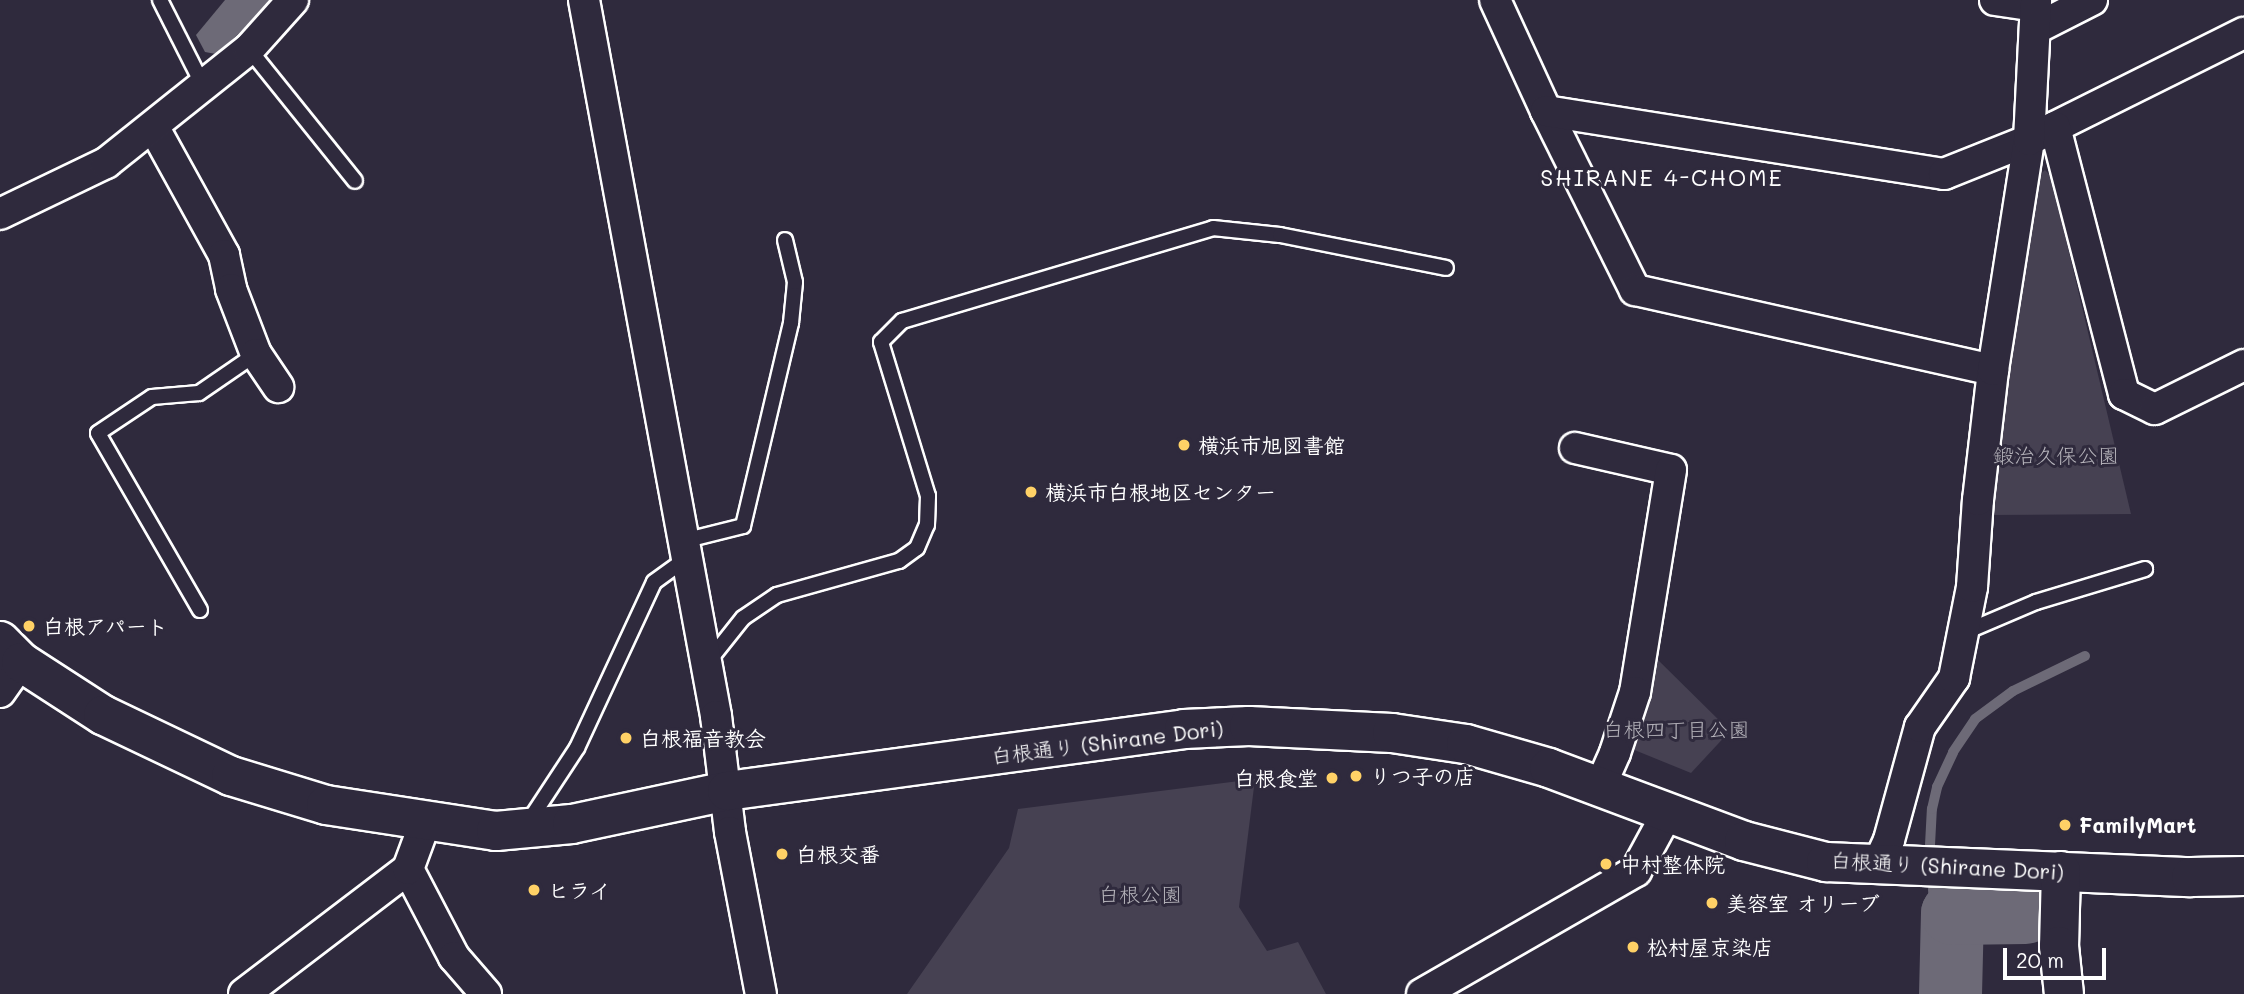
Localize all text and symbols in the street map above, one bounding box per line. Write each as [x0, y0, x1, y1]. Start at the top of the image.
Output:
district label: SHIRANE 4-CHOME [1542, 163, 1782, 191]
place label: 横浜市旭図書館 [1198, 432, 1345, 458]
marker: 横浜市旭図書館 [1176, 437, 1192, 453]
park label: 鍛治久保公園 [1993, 442, 2119, 468]
place label: 横浜市白根地区センター [1045, 479, 1276, 505]
marker: 横浜市白根地区センター [1023, 484, 1039, 500]
place label: 白根アパート [43, 613, 169, 639]
marker: 白根アパート [21, 618, 37, 634]
street label: 白根通り (Shirane Dori) [989, 715, 1225, 769]
park label: 白根四丁目公園 [1603, 716, 1749, 742]
place label: 白根福音教会 [640, 725, 766, 751]
marker: 白根福音教会 [618, 730, 634, 746]
place label: りつ子の店 [1370, 763, 1475, 789]
place label: 白根食堂 [1234, 765, 1318, 791]
marker: りつ子の店 [1348, 768, 1364, 784]
marker: 白根食堂 [1324, 770, 1340, 786]
place label: FamilyMart [2079, 812, 2196, 838]
marker: FamilyMart [2057, 817, 2073, 833]
place label: 白根交番 [796, 841, 880, 867]
marker: 白根交番 [774, 846, 790, 862]
street label: 白根通り (Shirane Dori) [1830, 847, 2064, 885]
place label: 中村整体院 [1620, 851, 1725, 877]
marker: 中村整体院 [1598, 856, 1614, 872]
place label: ヒライ [548, 877, 611, 903]
park label: 白根公園 [1098, 881, 1182, 907]
marker: ヒライ [526, 882, 542, 898]
place label: 美容室 オリーブ [1726, 890, 1881, 916]
marker: 美容室 オリーブ [1704, 895, 1720, 911]
place label: 松村屋京染店 [1647, 934, 1773, 960]
scale bar [2006, 934, 2109, 978]
marker: 松村屋京染店 [1625, 939, 1641, 955]
text: 20 m [2016, 946, 2064, 973]

